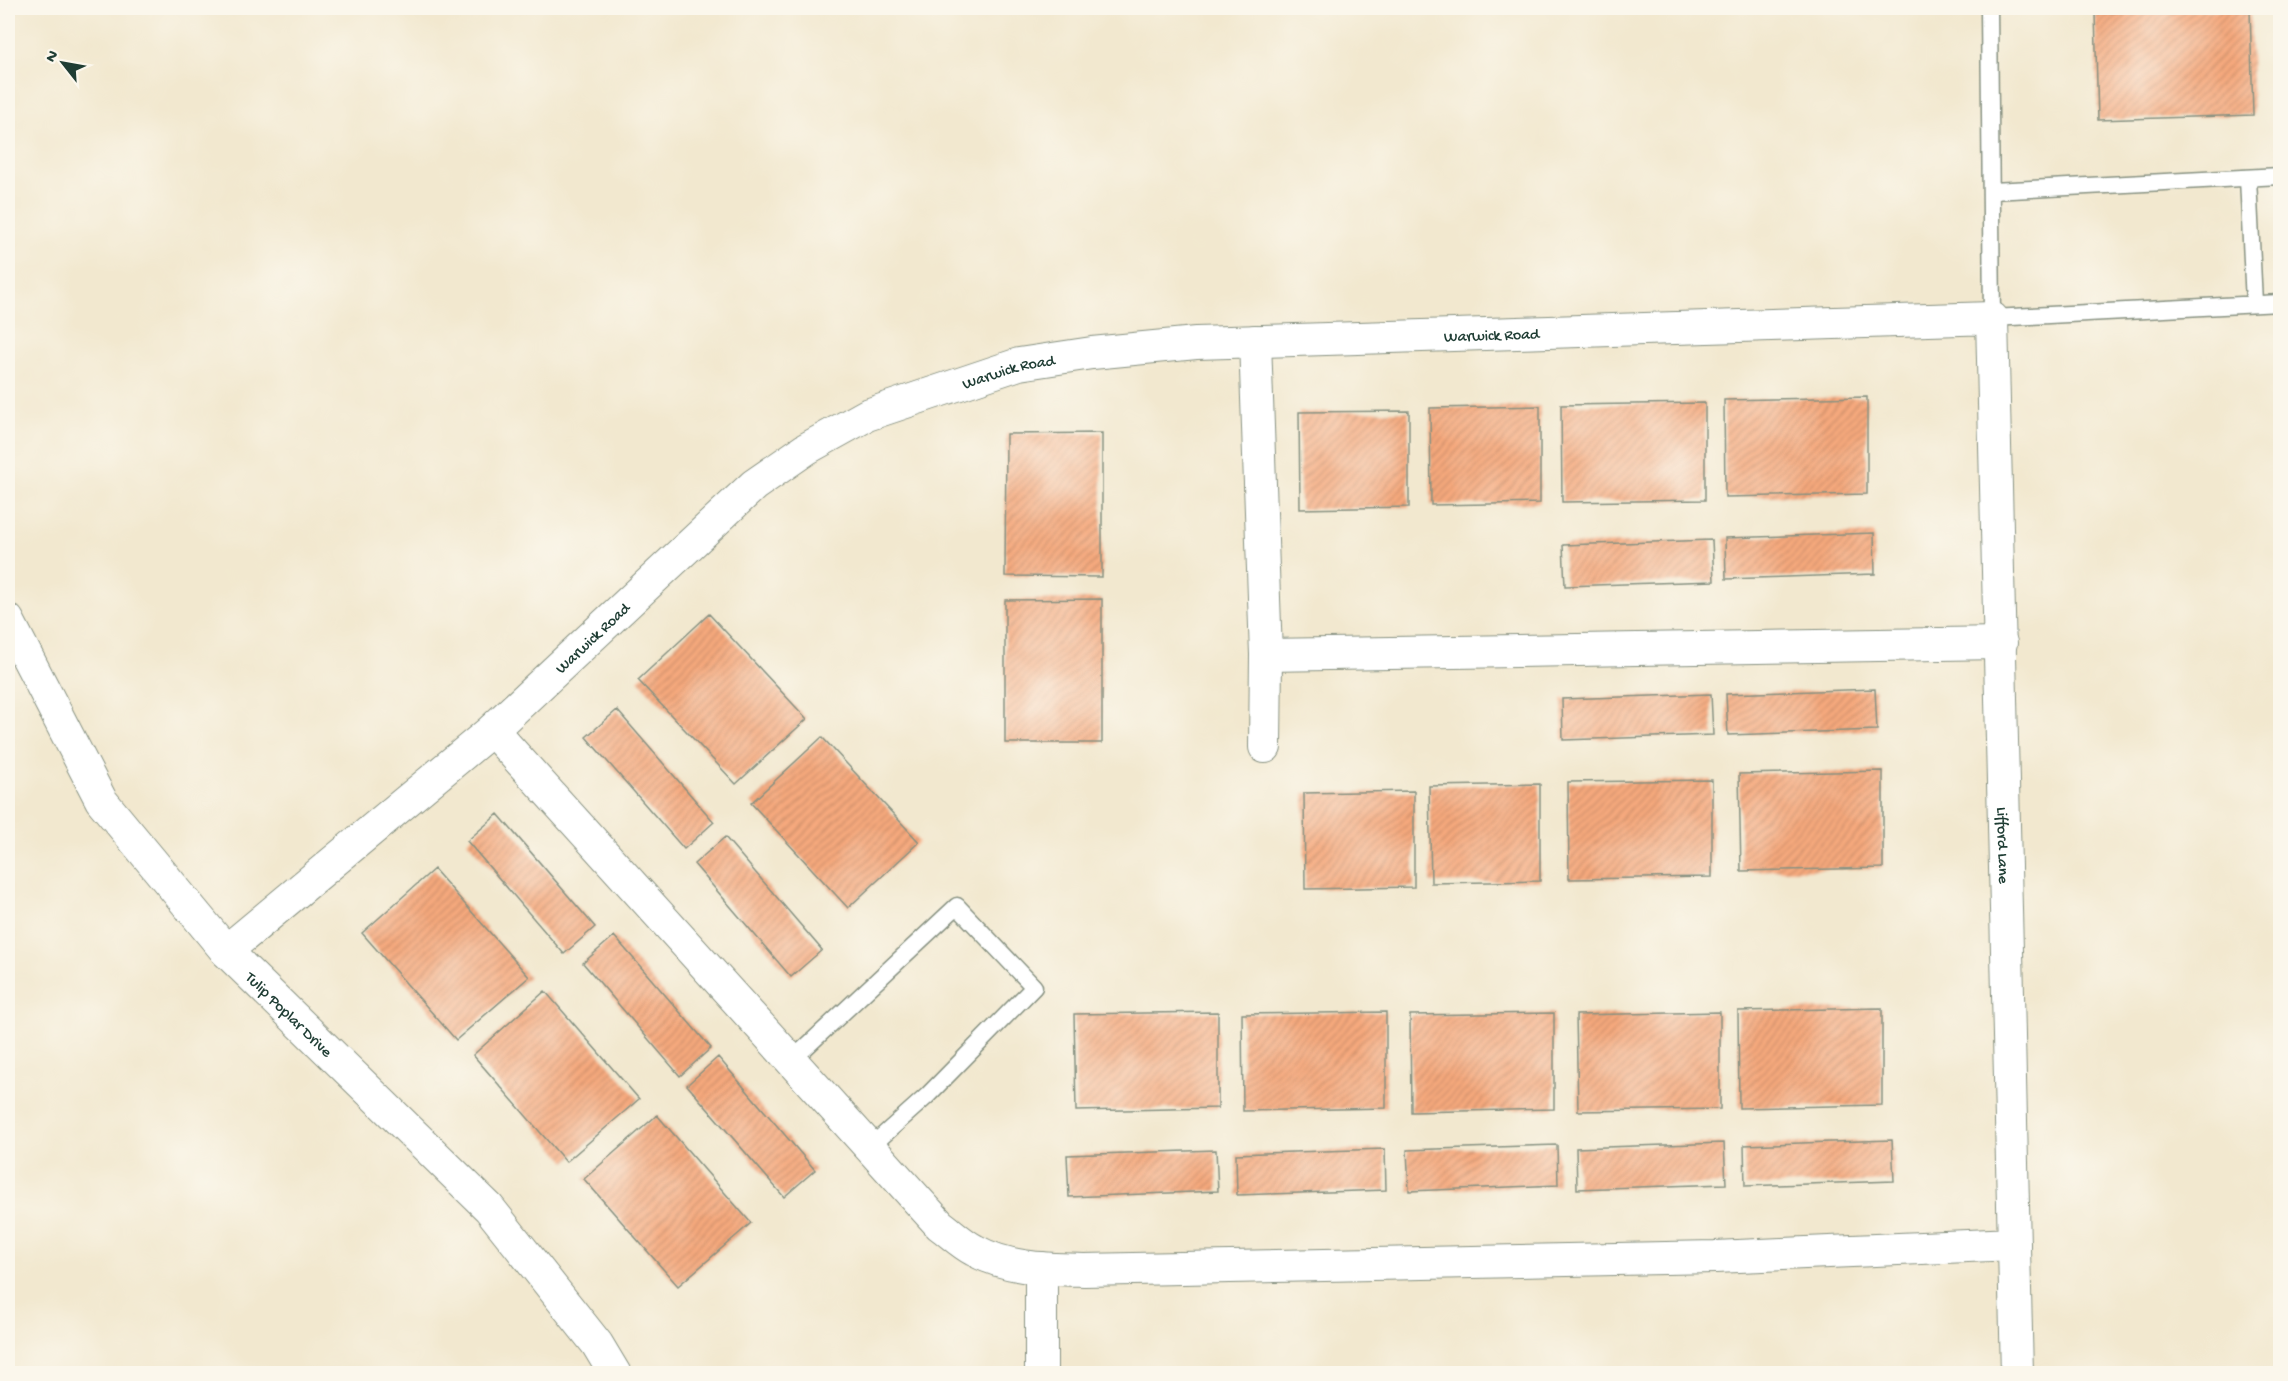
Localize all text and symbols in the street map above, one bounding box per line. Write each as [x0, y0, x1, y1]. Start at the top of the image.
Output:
north arrow [33, 33, 93, 93]
text: N [42, 47, 64, 66]
street label: Warwick Road [1444, 326, 1541, 348]
street label: Warwick Road [961, 352, 1058, 395]
street label: Warwick Road [553, 599, 636, 679]
street label: Lifford Lane [1991, 807, 2011, 885]
street label: Tulip Poplar Drive [239, 969, 335, 1063]

